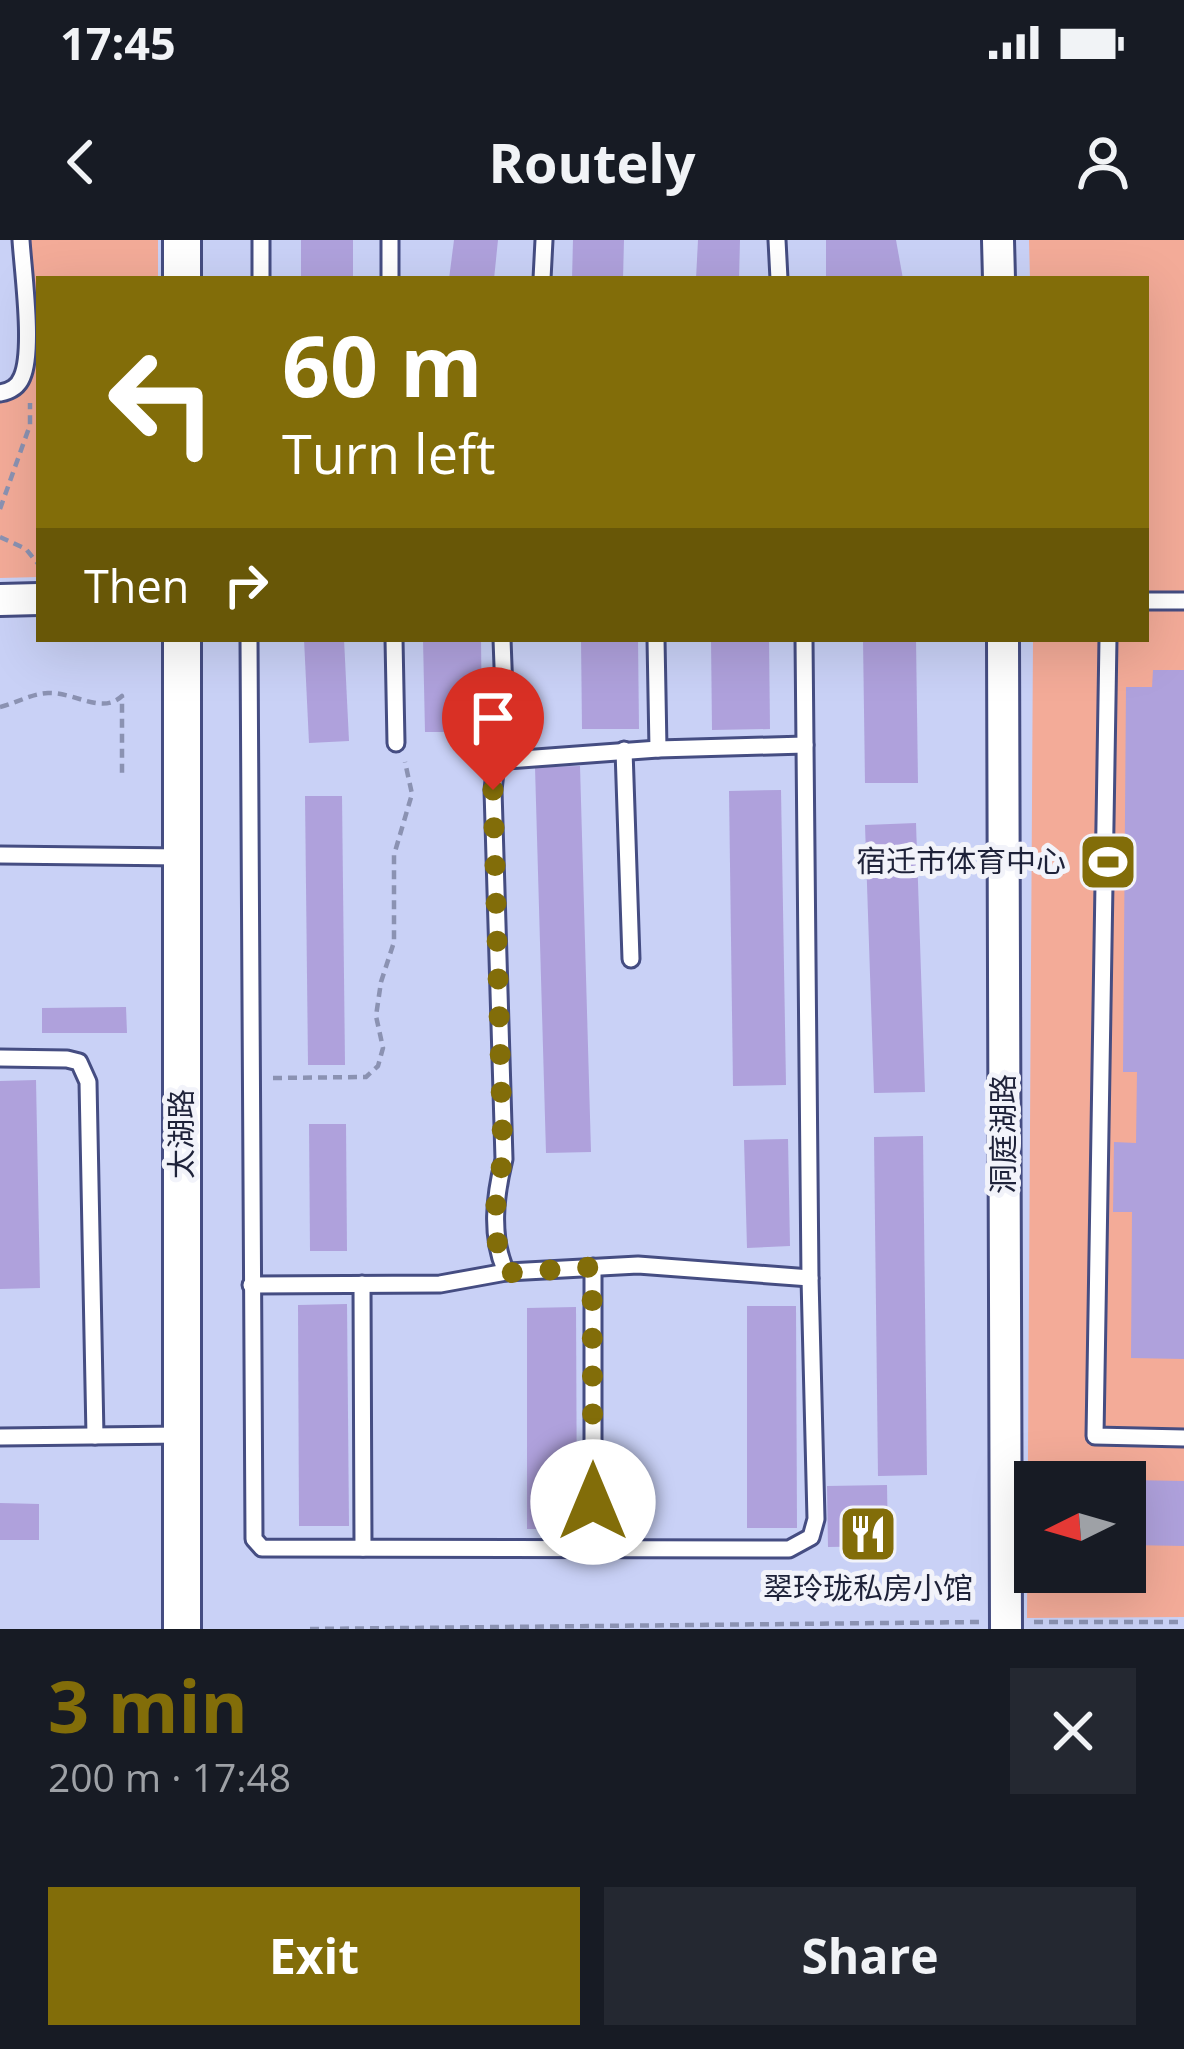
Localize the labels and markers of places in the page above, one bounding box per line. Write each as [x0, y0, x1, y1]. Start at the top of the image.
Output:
pin [442, 667, 544, 790]
sports icon: 宿迁市体育中心 [1077, 831, 1139, 893]
place label: 宿迁市体育中心 [856, 840, 1066, 881]
restaurant icon: 翠玲珑私房小馆 [837, 1503, 899, 1565]
place label: 翠玲珑私房小馆 [763, 1567, 973, 1608]

